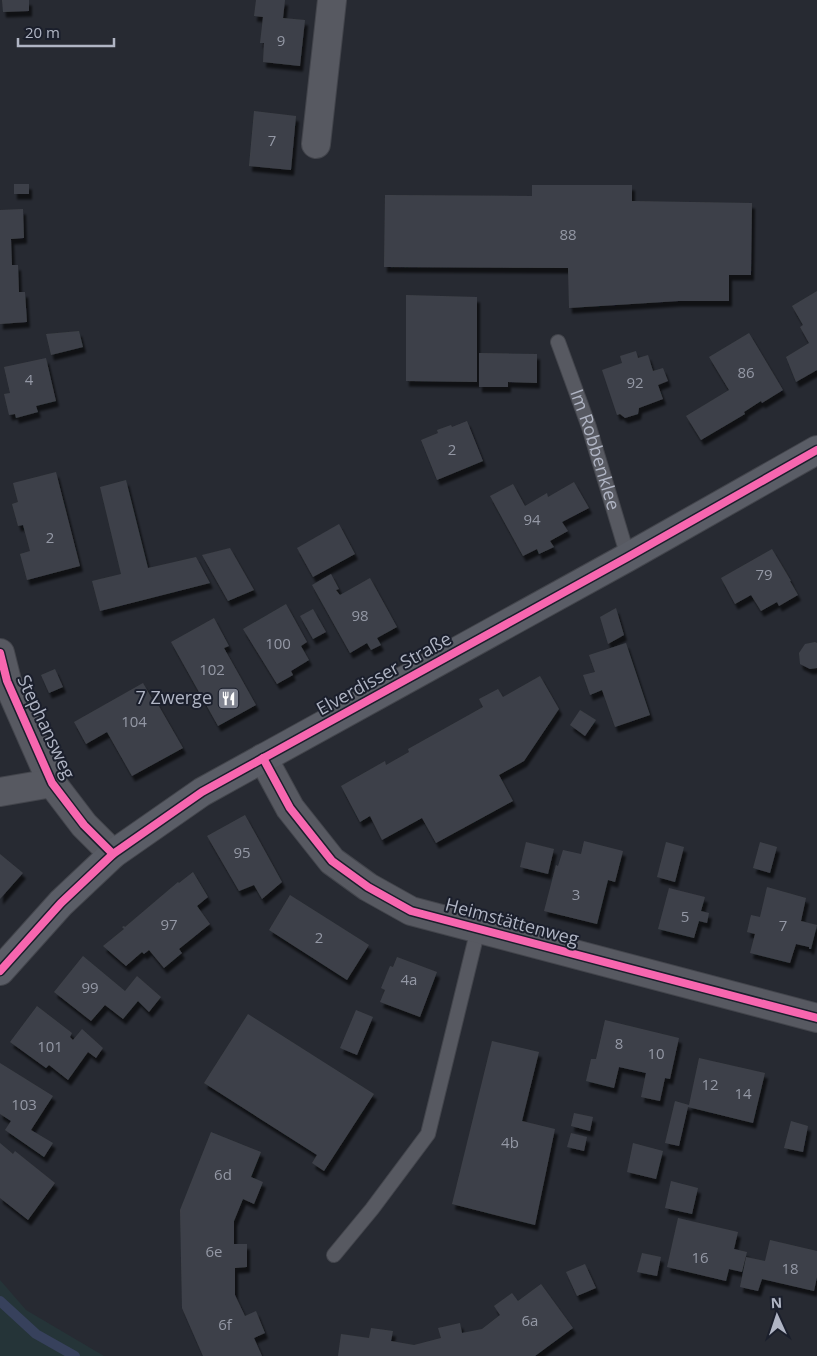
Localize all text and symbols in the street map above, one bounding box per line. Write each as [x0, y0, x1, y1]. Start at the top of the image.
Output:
scale bar [18, 15, 114, 47]
text: 20 m [25, 22, 60, 42]
house number: 9 [277, 30, 285, 50]
house number: 7 [268, 130, 276, 150]
house number: 88 [559, 224, 577, 244]
house number: 86 [737, 362, 755, 382]
house number: 4 [25, 369, 34, 389]
house number: 92 [626, 372, 644, 392]
street label: Im Robbenklee [565, 386, 626, 513]
house number: 2 [448, 439, 456, 459]
house number: 94 [523, 509, 541, 529]
house number: 2 [46, 527, 54, 547]
house number: 79 [755, 564, 773, 584]
house number: 98 [351, 605, 369, 625]
street label: Elverdisser Straße [312, 626, 455, 720]
house number: 100 [265, 633, 291, 653]
house number: 102 [199, 659, 225, 679]
street label: Stephansweg [12, 671, 82, 783]
place label: 7 Zwerge [135, 685, 212, 709]
restaurant icon: 7 Zwerge [216, 686, 240, 710]
house number: 104 [121, 711, 147, 731]
house number: 95 [233, 842, 251, 862]
house number: 3 [572, 884, 580, 904]
street label: Heimstättenweg [443, 892, 582, 950]
house number: 5 [681, 906, 689, 926]
house number: 97 [160, 914, 178, 934]
house number: 7 [779, 915, 787, 935]
house number: 2 [315, 927, 323, 947]
house number: 4a [401, 969, 417, 989]
house number: 99 [81, 977, 99, 997]
house number: 8 [615, 1033, 623, 1053]
house number: 101 [37, 1036, 63, 1056]
house number: 10 [647, 1043, 665, 1063]
house number: 12 [701, 1074, 719, 1094]
house number: 14 [734, 1083, 752, 1103]
house number: 103 [11, 1094, 37, 1114]
house number: 4b [501, 1132, 519, 1152]
house number: 6d [214, 1164, 232, 1184]
house number: 6e [206, 1241, 223, 1261]
house number: 16 [691, 1247, 709, 1267]
house number: 18 [781, 1258, 799, 1278]
north arrow [752, 1291, 802, 1341]
text: N [770, 1293, 782, 1312]
house number: 6a [522, 1310, 538, 1330]
house number: 6f [218, 1314, 233, 1334]

